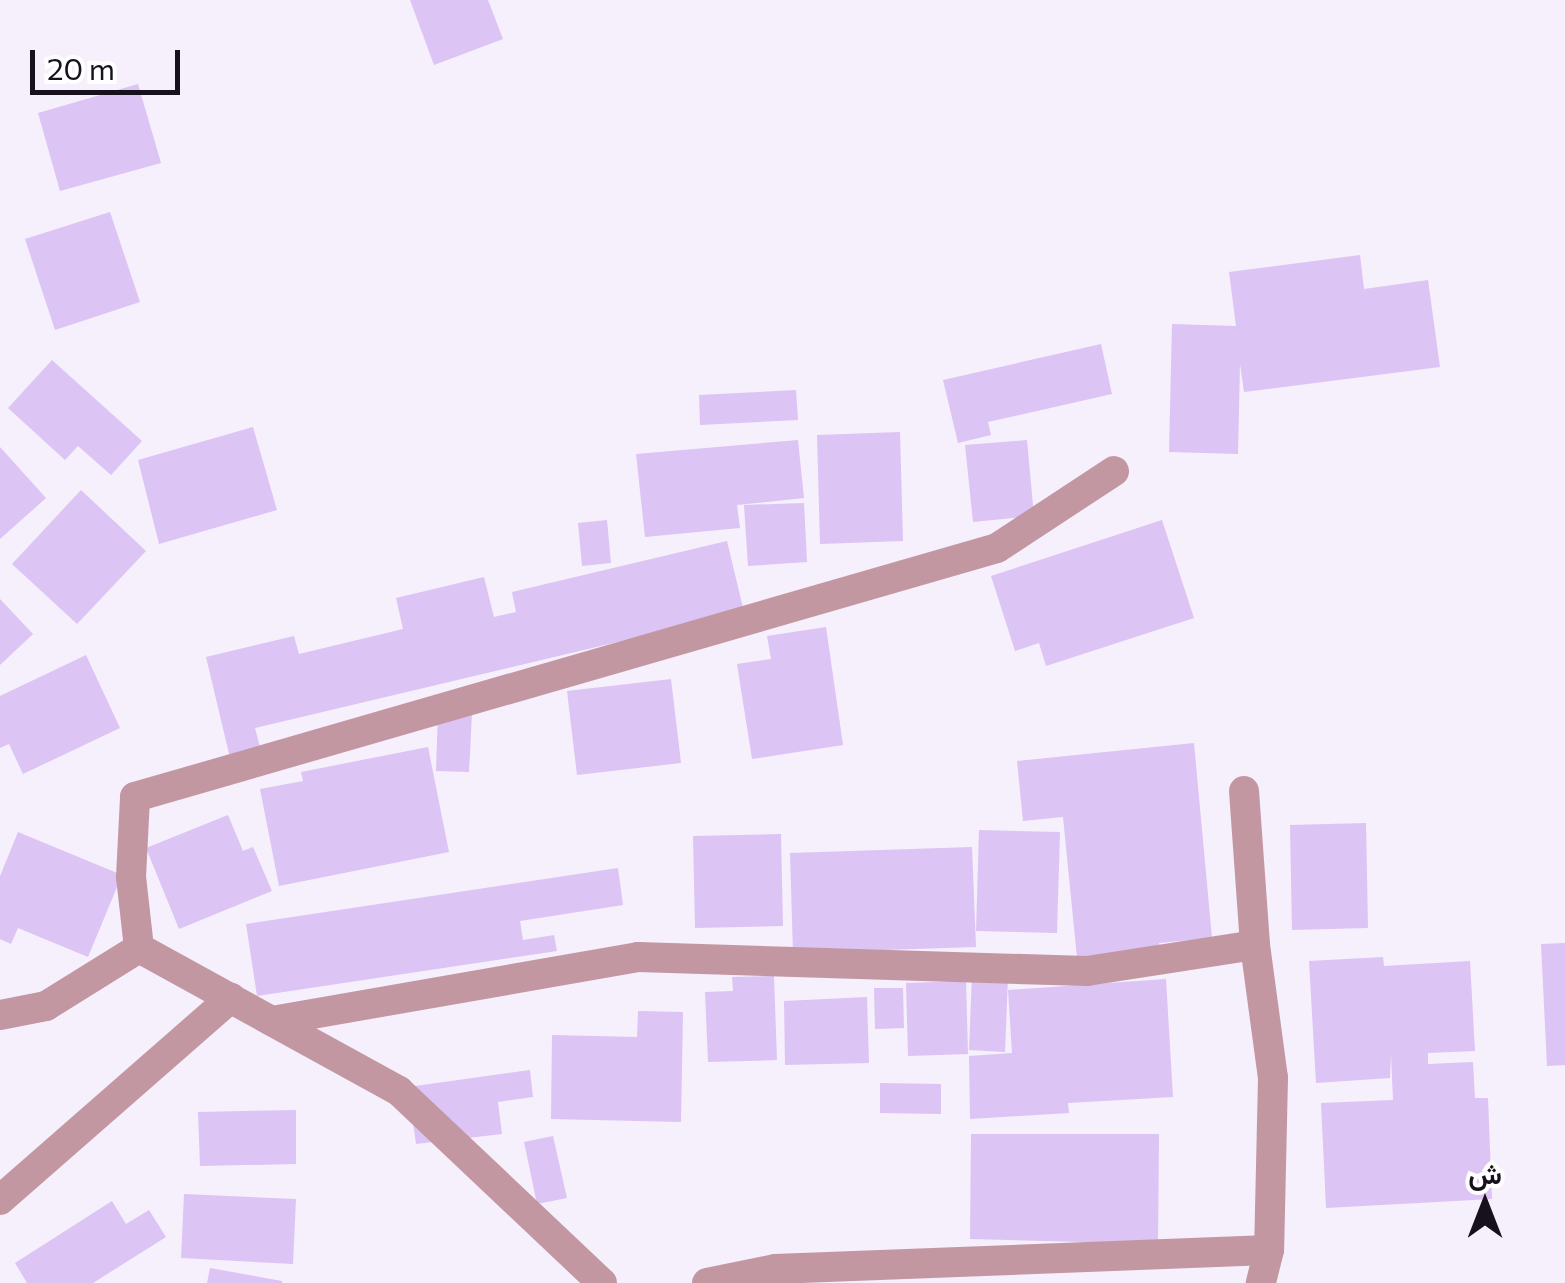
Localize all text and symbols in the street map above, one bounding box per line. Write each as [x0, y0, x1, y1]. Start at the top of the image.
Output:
scale bar [35, 30, 185, 92]
text: 20 m [47, 49, 115, 86]
north arrow [1435, 1153, 1535, 1253]
text: ش [1468, 1156, 1502, 1190]

